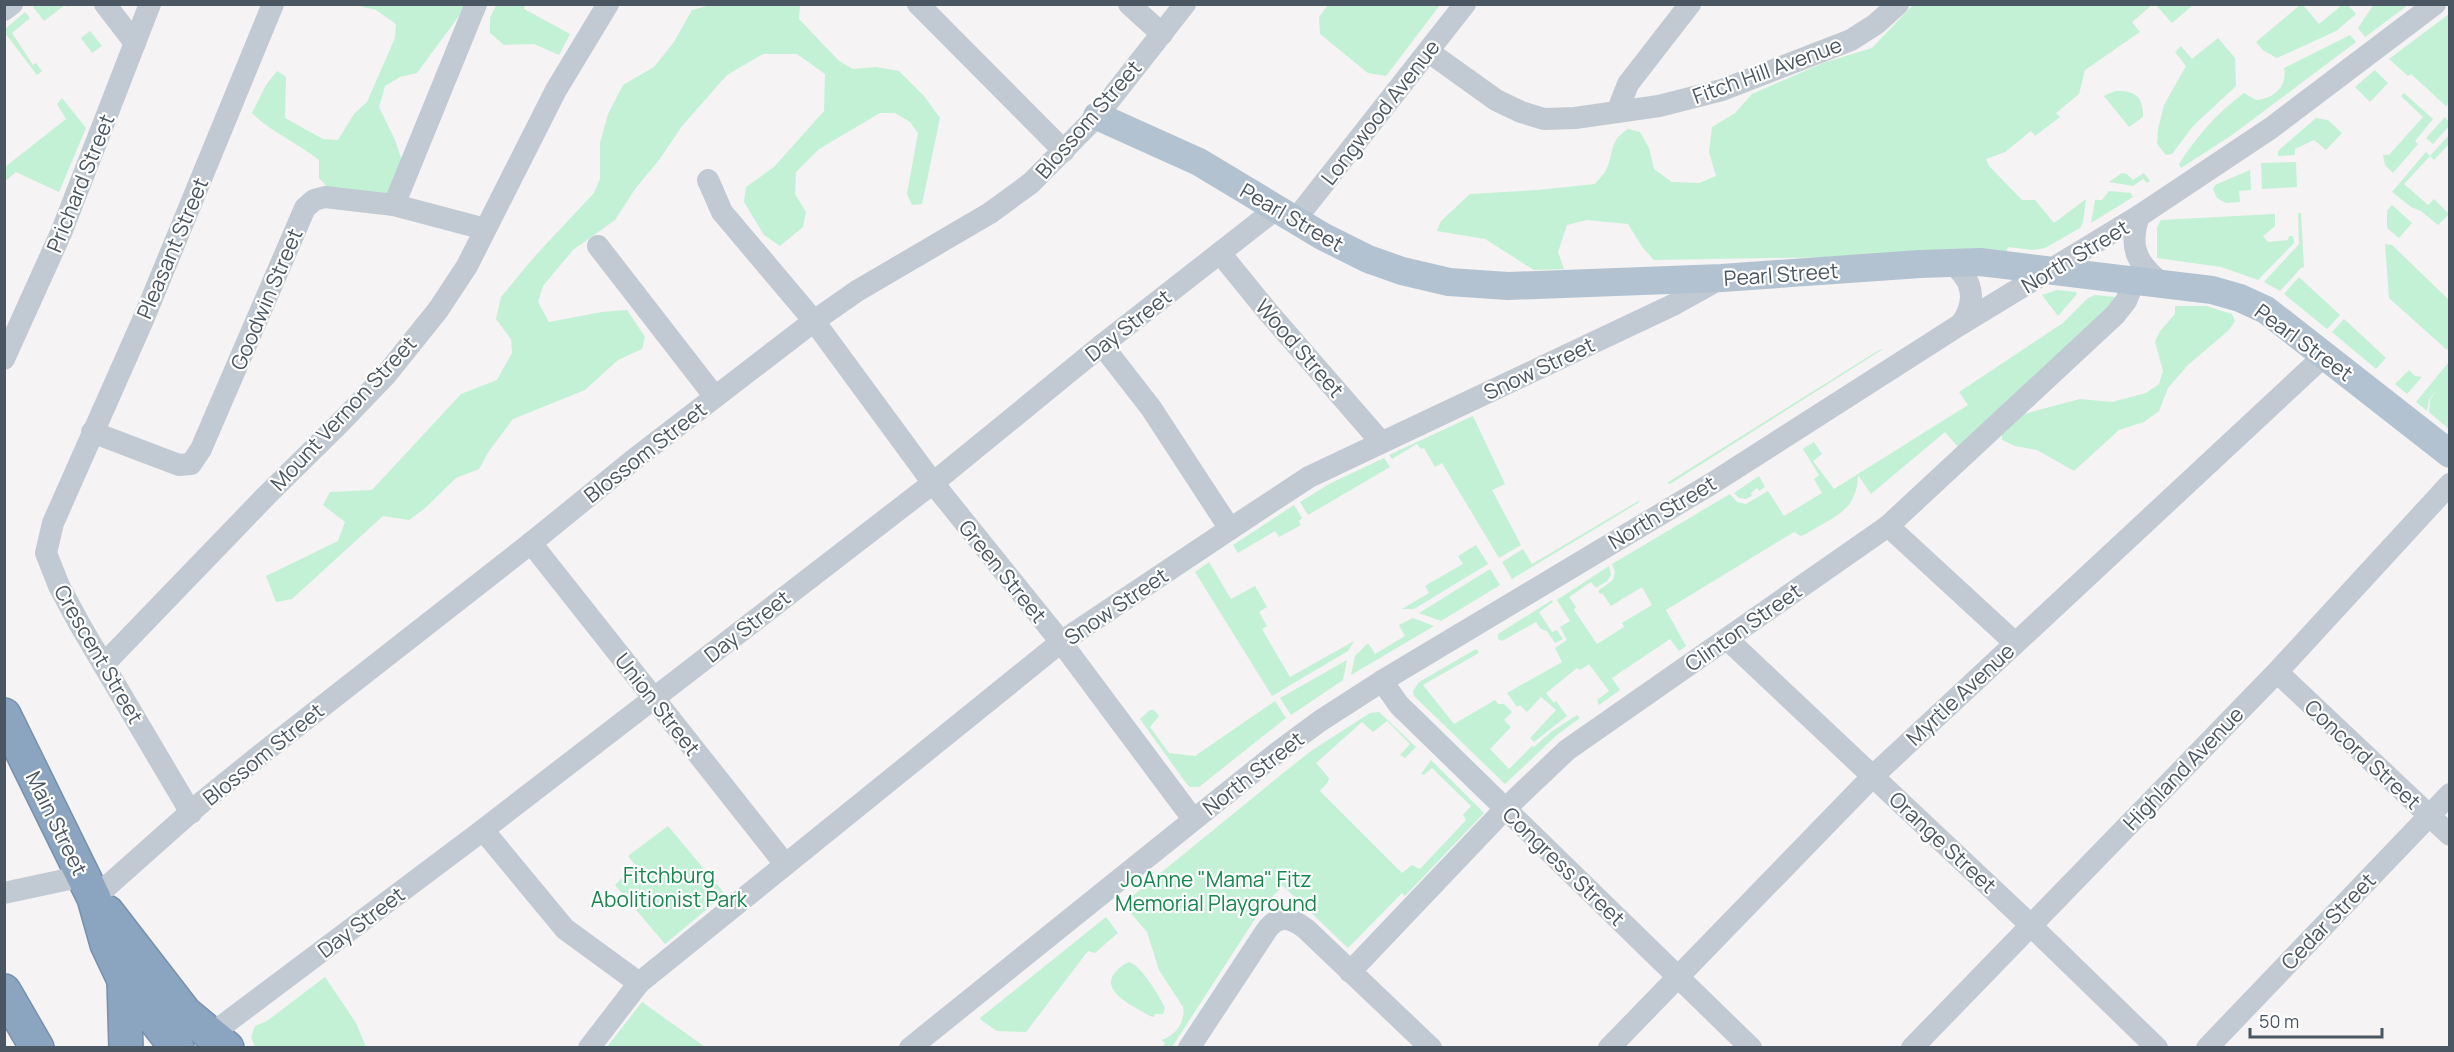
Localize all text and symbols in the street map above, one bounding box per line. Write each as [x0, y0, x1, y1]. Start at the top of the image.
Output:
street label: Fitch Hill Avenue [1688, 30, 1846, 110]
street label: Longwood Avenue [1314, 34, 1446, 190]
street label: Blossom Street [1029, 54, 1147, 184]
street label: Prichard Street [40, 110, 120, 256]
street label: Pleasant Street [130, 173, 214, 323]
street label: Pearl Street [1235, 176, 1349, 258]
street label: North Street [2016, 213, 2134, 299]
street label: Goodwin Street [224, 224, 308, 374]
street label: Pearl Street [1723, 256, 1839, 292]
street label: Day Street [1079, 283, 1177, 367]
street label: Wood Street [1250, 293, 1350, 403]
street label: Pearl Street [2249, 297, 2359, 387]
street label: Mount Vernon Street [264, 330, 422, 496]
street label: Snow Street [1479, 330, 1599, 406]
street label: Blossom Street [578, 395, 712, 509]
street label: North Street [1603, 469, 1721, 555]
street label: Green Street [953, 514, 1053, 628]
street label: Snow Street [1059, 561, 1173, 651]
street label: Clinton Street [1679, 577, 1807, 677]
street label: Crescent Street [48, 580, 150, 728]
street label: Day Street [698, 584, 796, 668]
street label: Myrtle Avenue [1900, 637, 2020, 751]
street label: Union Street [609, 647, 707, 761]
street label: Concord Street [2299, 693, 2427, 815]
street label: Blossom Street [197, 696, 329, 812]
street label: Highland Avenue [2117, 700, 2249, 836]
street label: North Street [1197, 725, 1309, 821]
street label: Main Street [20, 766, 94, 880]
street label: Orange Street [1883, 785, 2003, 899]
street label: Congress Street [1497, 800, 1631, 932]
park label: Fitchburg Abolitionist Park [591, 861, 748, 913]
park label: JoAnne "Mama" Fitz Memorial Playground [1115, 865, 1317, 917]
street label: Cedar Street [2275, 866, 2381, 976]
street label: Day Street [312, 880, 410, 964]
scale bar [2250, 1001, 2382, 1039]
text: 50 m [2259, 1009, 2299, 1033]

